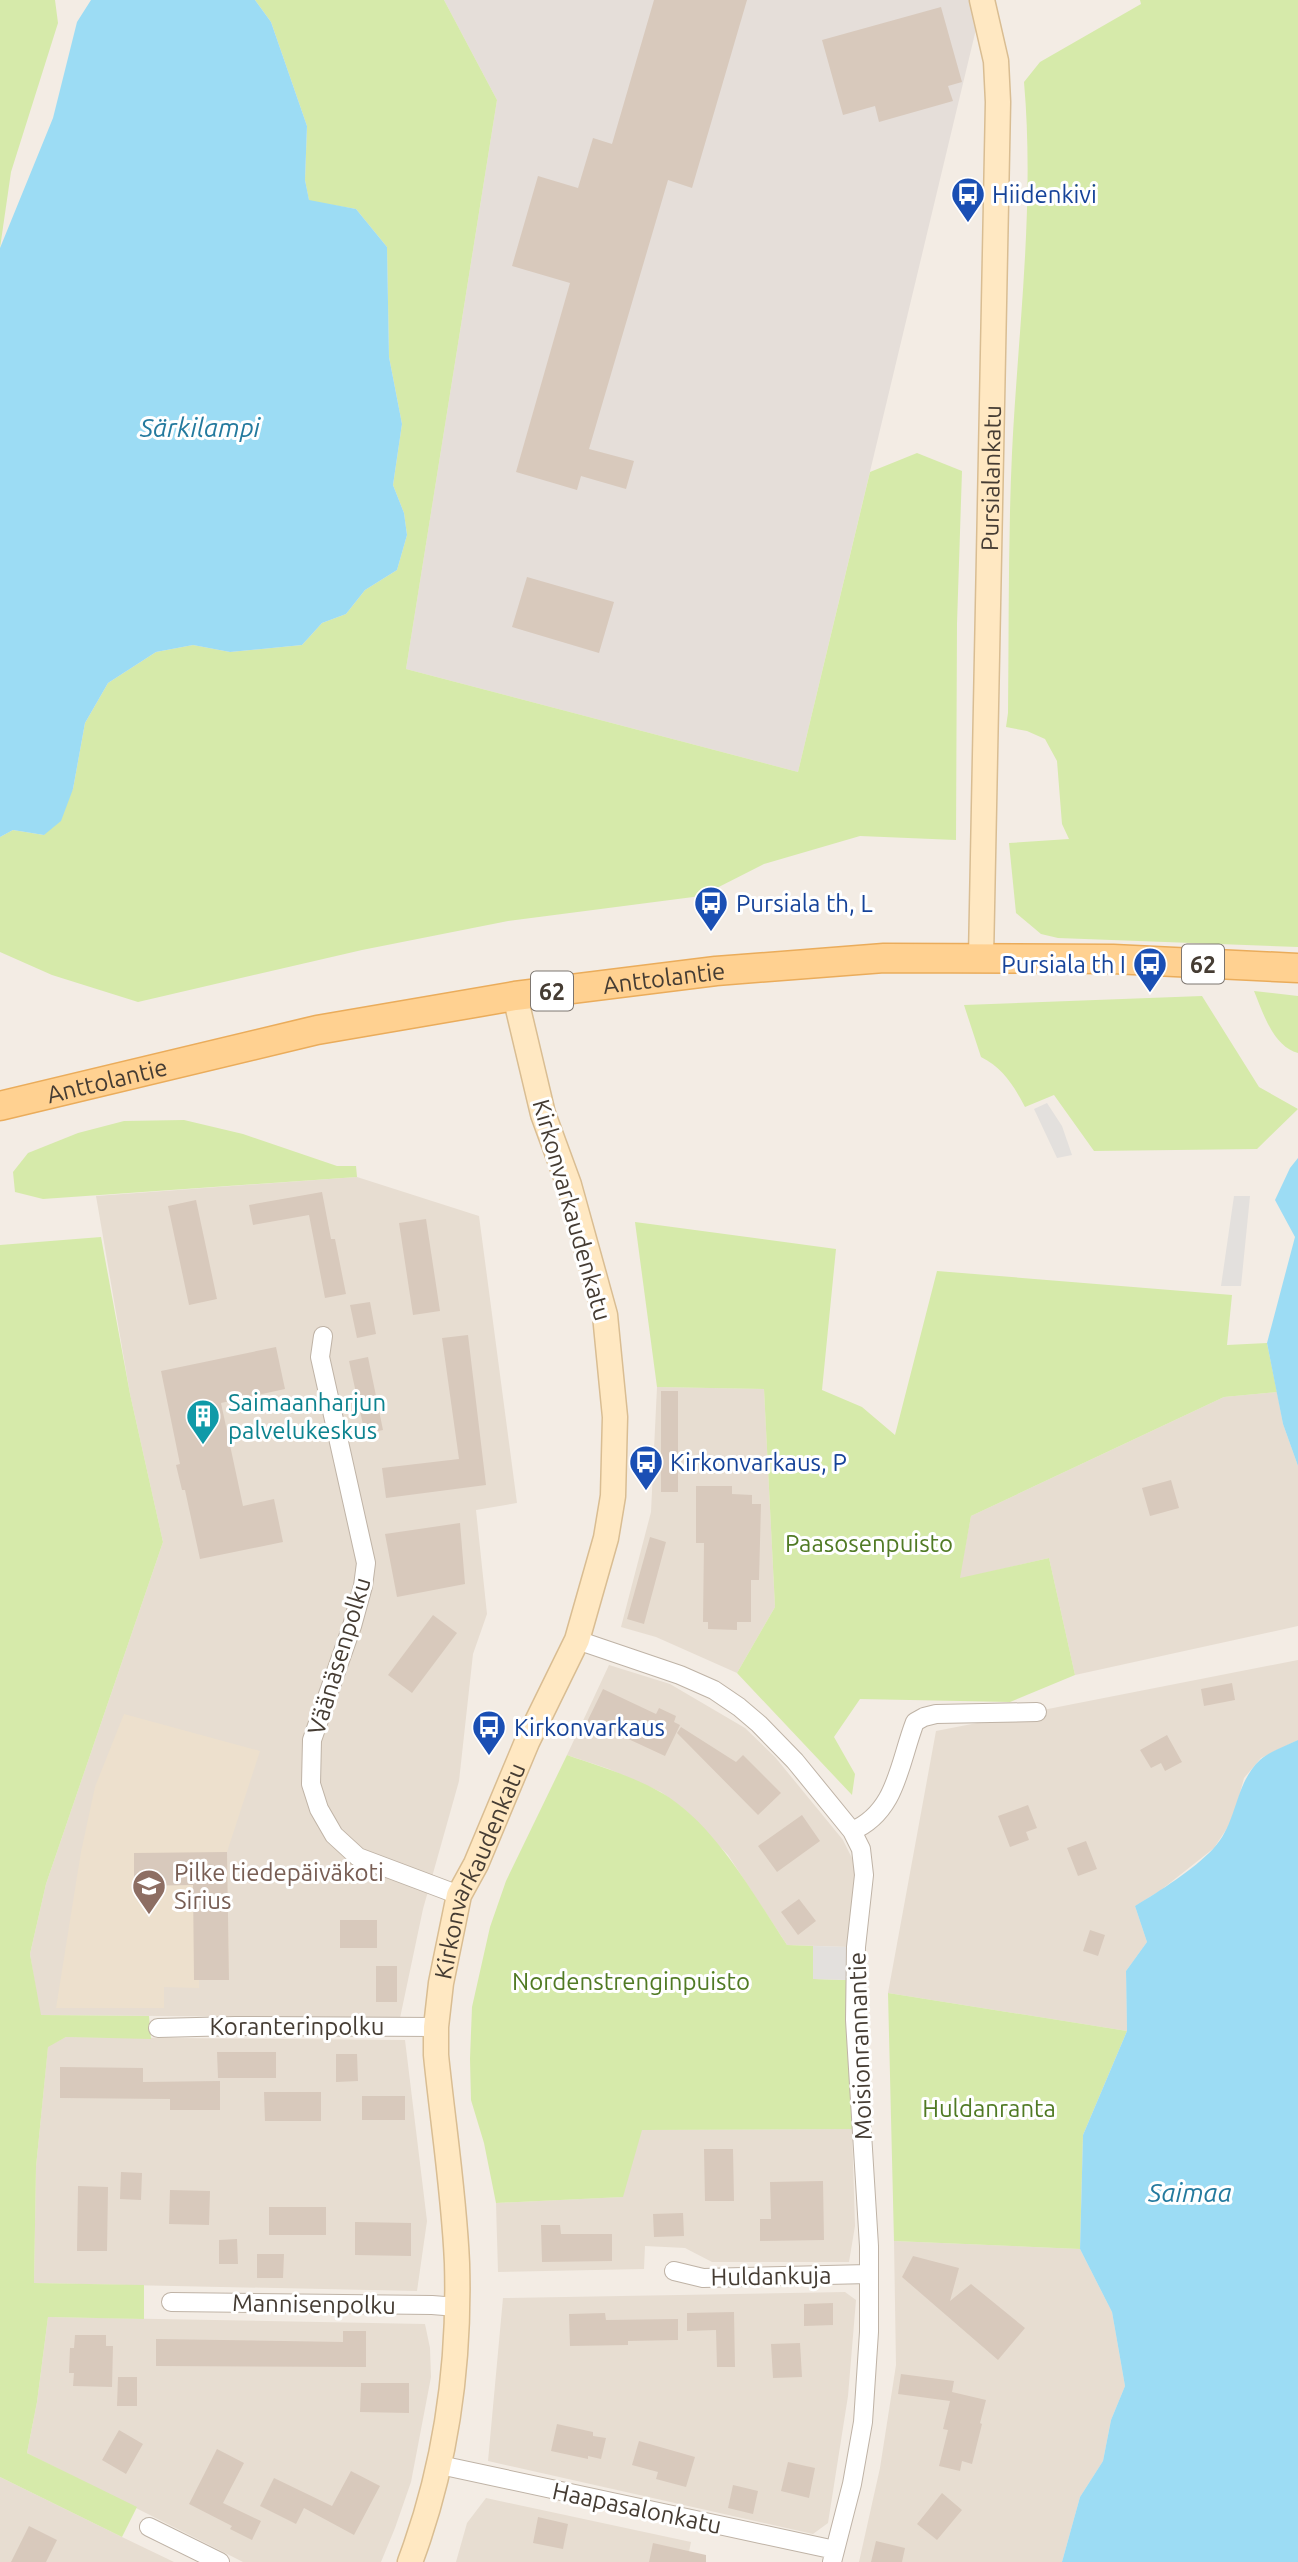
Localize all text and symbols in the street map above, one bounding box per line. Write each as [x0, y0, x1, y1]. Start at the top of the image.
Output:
bus stop icon: Hiidenkivi [949, 175, 987, 224]
place label: Hiidenkivi [992, 181, 1097, 208]
street label: Pursialankatu [976, 405, 1005, 551]
water label: Särkilampi [139, 413, 262, 442]
bus stop icon: Pursiala th, L [692, 884, 730, 933]
place label: Pursiala th, L [736, 890, 873, 917]
bus stop icon: Pursiala th I [1131, 945, 1169, 994]
road number: 62 [1182, 945, 1224, 984]
place label: Pursiala th I [1001, 951, 1126, 978]
street label: Anttolantie [601, 957, 726, 998]
road number: 62 [531, 972, 573, 1010]
street label: Anttolantie [44, 1053, 170, 1108]
street label: Kirkonvarkaudenkatu [527, 1096, 617, 1324]
place label: Saimaanharjun palvelukeskus [228, 1389, 386, 1444]
building icon: Saimaanharjun palvelukeskus [184, 1397, 222, 1446]
bus stop icon: Kirkonvarkaus, P [627, 1443, 665, 1492]
place label: Kirkonvarkaus, P [670, 1449, 847, 1476]
park label: Paasosenpuisto [785, 1530, 953, 1557]
street label: Väänäsenpolku [302, 1574, 376, 1738]
bus stop icon: Kirkonvarkaus [470, 1708, 508, 1757]
place label: Kirkonvarkaus [514, 1714, 665, 1741]
street label: Kirkonvarkaudenkatu [429, 1759, 530, 1981]
place label: Pilke tiedepäiväkoti Sirius [174, 1859, 384, 1914]
school or university icon: Pilke tiedepäiväkoti Sirius [130, 1867, 168, 1916]
street label: Moisionrannantie [843, 1952, 877, 2140]
park label: Nordenstrenginpuisto [512, 1968, 750, 1995]
street label: Koranterinpolku [210, 2013, 384, 2040]
park label: Huldanranta [922, 2095, 1056, 2122]
water label: Saimaa [1147, 2178, 1232, 2207]
street label: Huldankuja [710, 2261, 832, 2291]
street label: Mannisenpolku [232, 2289, 396, 2319]
street label: Haapasalonkatu [550, 2477, 724, 2539]

